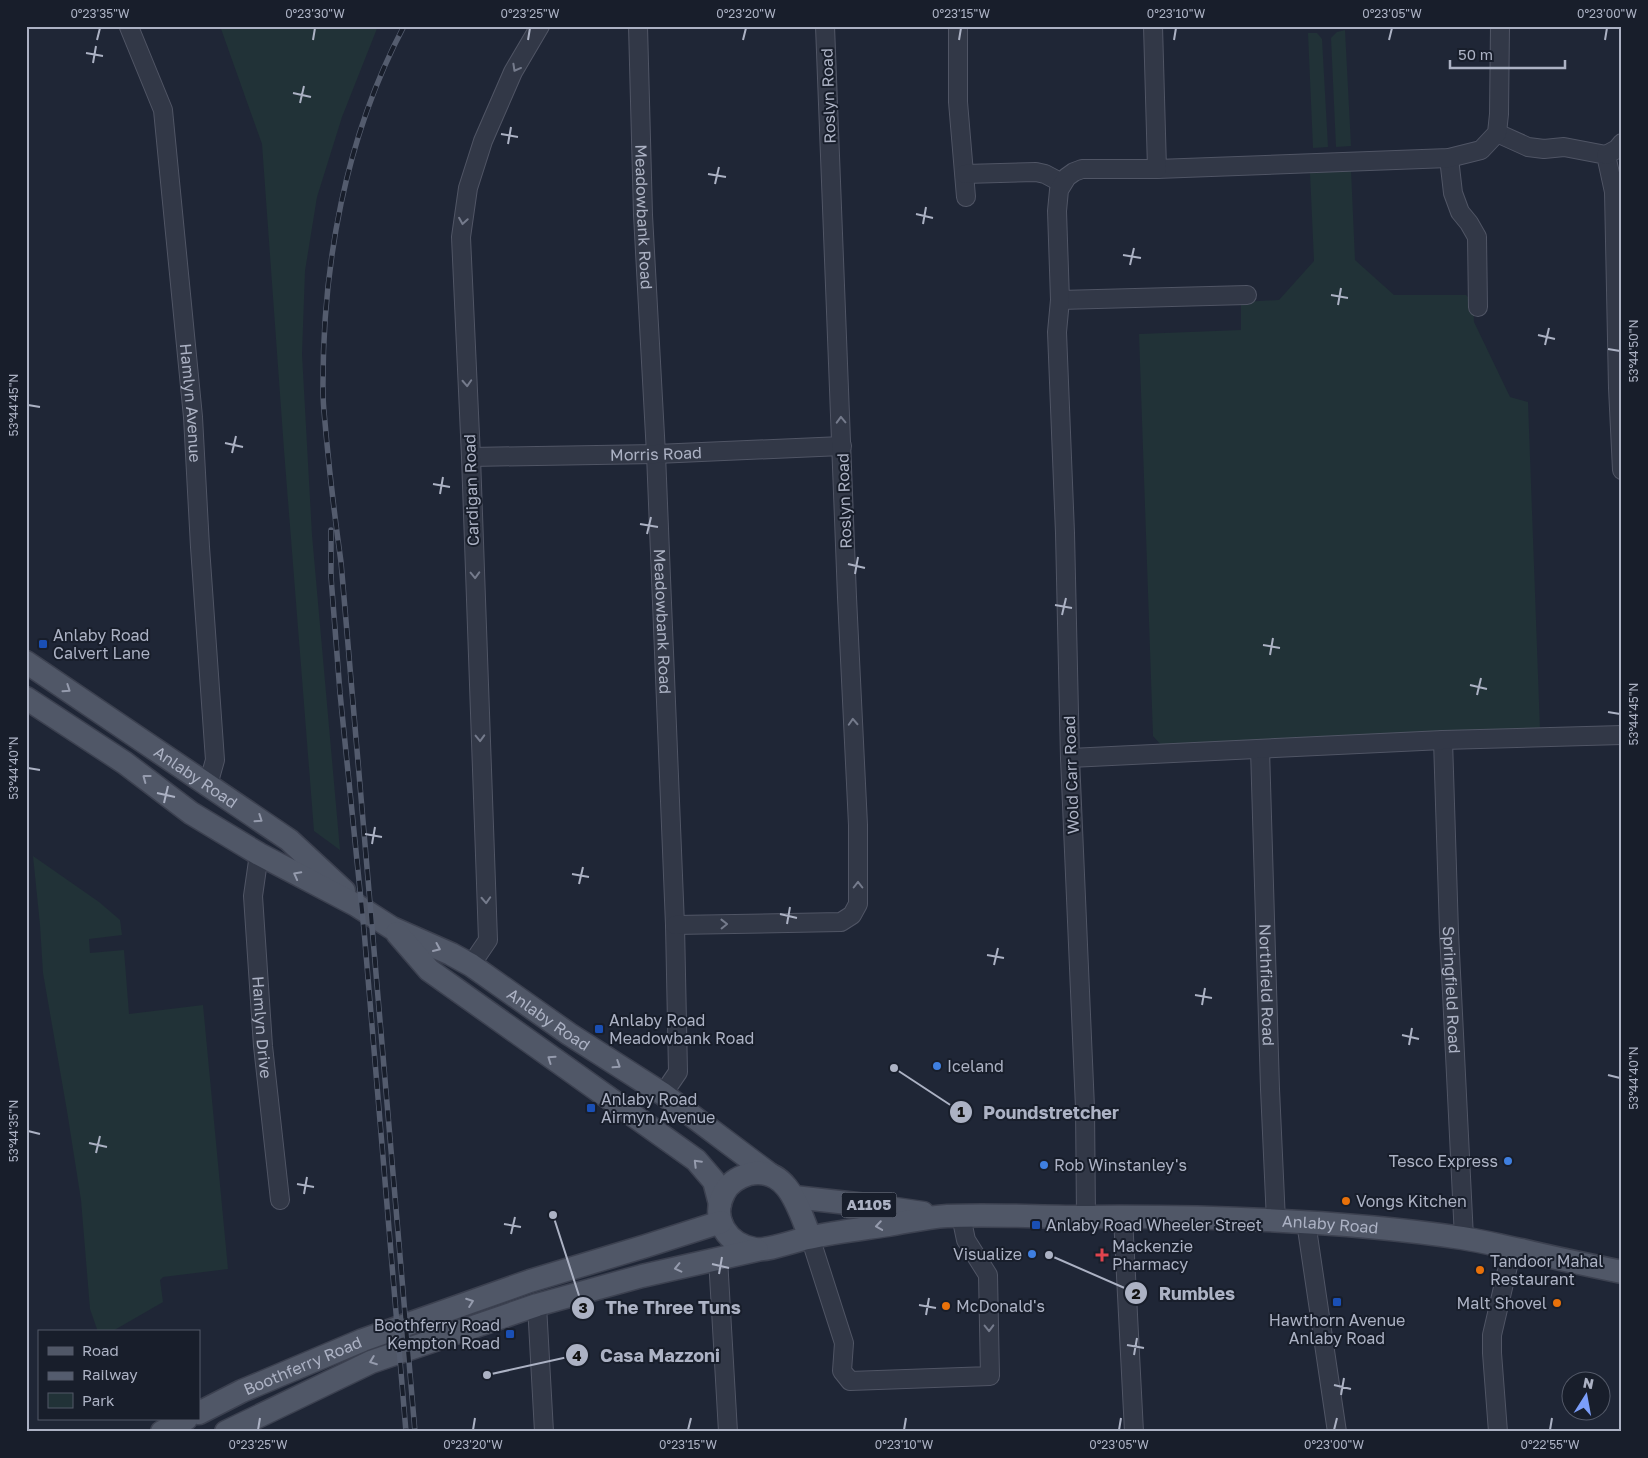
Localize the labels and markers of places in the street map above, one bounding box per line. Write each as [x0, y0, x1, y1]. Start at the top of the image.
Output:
place label: Anlaby Road Calvert Lane [53, 625, 150, 663]
marker: Anlaby Road Calvert Lane [37, 638, 49, 650]
place label: Anlaby Road Meadowbank Road [609, 1010, 754, 1048]
marker: Anlaby Road Meadowbank Road [593, 1023, 605, 1035]
place label: Iceland [947, 1056, 1004, 1076]
marker: Iceland [931, 1060, 943, 1072]
place label: Anlaby Road Airmyn Avenue [601, 1089, 715, 1127]
callout: Poundstretcher [949, 1096, 1129, 1129]
marker: Anlaby Road Airmyn Avenue [585, 1102, 597, 1114]
place label: Tesco Express [1389, 1151, 1498, 1171]
place label: Rob Winstanley's [1054, 1155, 1187, 1175]
marker: Tesco Express [1502, 1155, 1514, 1167]
marker: Rob Winstanley's [1038, 1159, 1050, 1171]
place label: Vongs Kitchen [1356, 1191, 1467, 1211]
marker: Vongs Kitchen [1340, 1195, 1352, 1207]
place label: Anlaby Road Wheeler Street [1046, 1215, 1262, 1235]
marker: Anlaby Road Wheeler Street [1030, 1219, 1042, 1231]
place label: Mackenzie Pharmacy [1112, 1236, 1193, 1274]
place label: Visualize [953, 1244, 1022, 1264]
marker: Visualize [1026, 1248, 1038, 1260]
marker: Mackenzie Pharmacy [1096, 1249, 1108, 1261]
place label: Tandoor Mahal Restaurant [1490, 1251, 1603, 1289]
marker: Tandoor Mahal Restaurant [1474, 1264, 1486, 1276]
callout: Rumbles [1124, 1277, 1245, 1310]
callout: The Three Tuns [571, 1291, 751, 1324]
place label: Malt Shovel [1457, 1293, 1547, 1313]
place label: McDonald's [956, 1296, 1045, 1316]
marker: Hawthorn Avenue Anlaby Road [1331, 1296, 1343, 1308]
marker: Malt Shovel [1551, 1297, 1563, 1309]
marker: McDonald's [940, 1300, 952, 1312]
place label: Hawthorn Avenue Anlaby Road [1269, 1310, 1405, 1348]
place label: Boothferry Road Kempton Road [374, 1315, 500, 1353]
marker: Boothferry Road Kempton Road [504, 1328, 516, 1340]
callout: Casa Mazzoni [565, 1339, 729, 1372]

